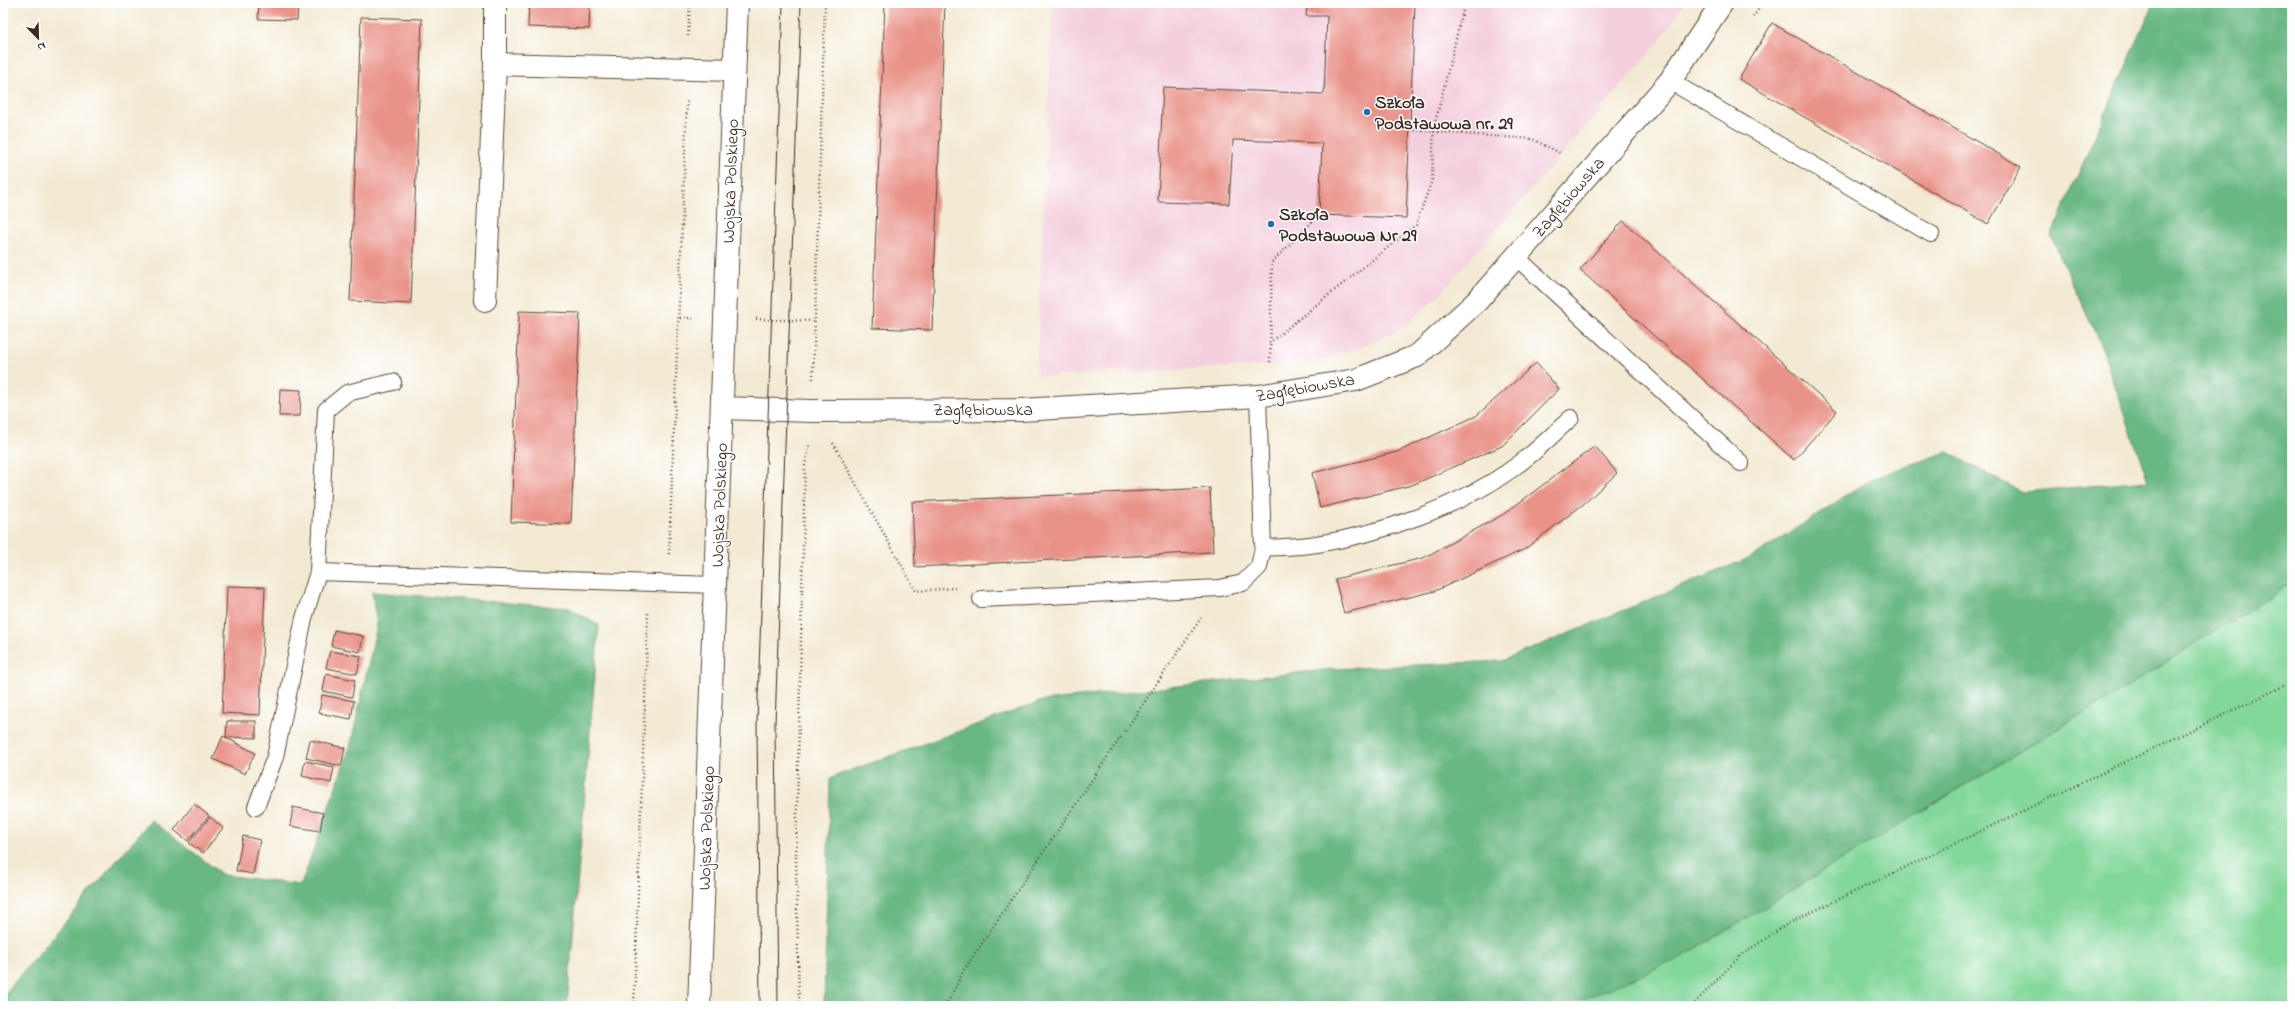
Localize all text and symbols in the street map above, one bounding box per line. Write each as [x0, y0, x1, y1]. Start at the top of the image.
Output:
north arrow [18, 18, 58, 58]
text: N [35, 37, 48, 55]
place label: Szkoła Podstawowa nr. 29 [1375, 91, 1513, 138]
marker: Szkoła Podstawowa nr. 29 [1362, 107, 1372, 117]
street label: Wojska Polskiego [717, 118, 748, 244]
street label: Zagłębiowska [1527, 152, 1613, 245]
place label: Szkoła Podstawowa Nr 29 [1279, 203, 1417, 250]
marker: Szkoła Podstawowa Nr 29 [1266, 219, 1276, 229]
street label: Zagłębiowska [1254, 367, 1357, 411]
street label: Zagłębiowska [933, 398, 1033, 425]
street label: Wojska Polskiego [706, 442, 737, 568]
street label: Wojska Polskiego [693, 765, 724, 891]

